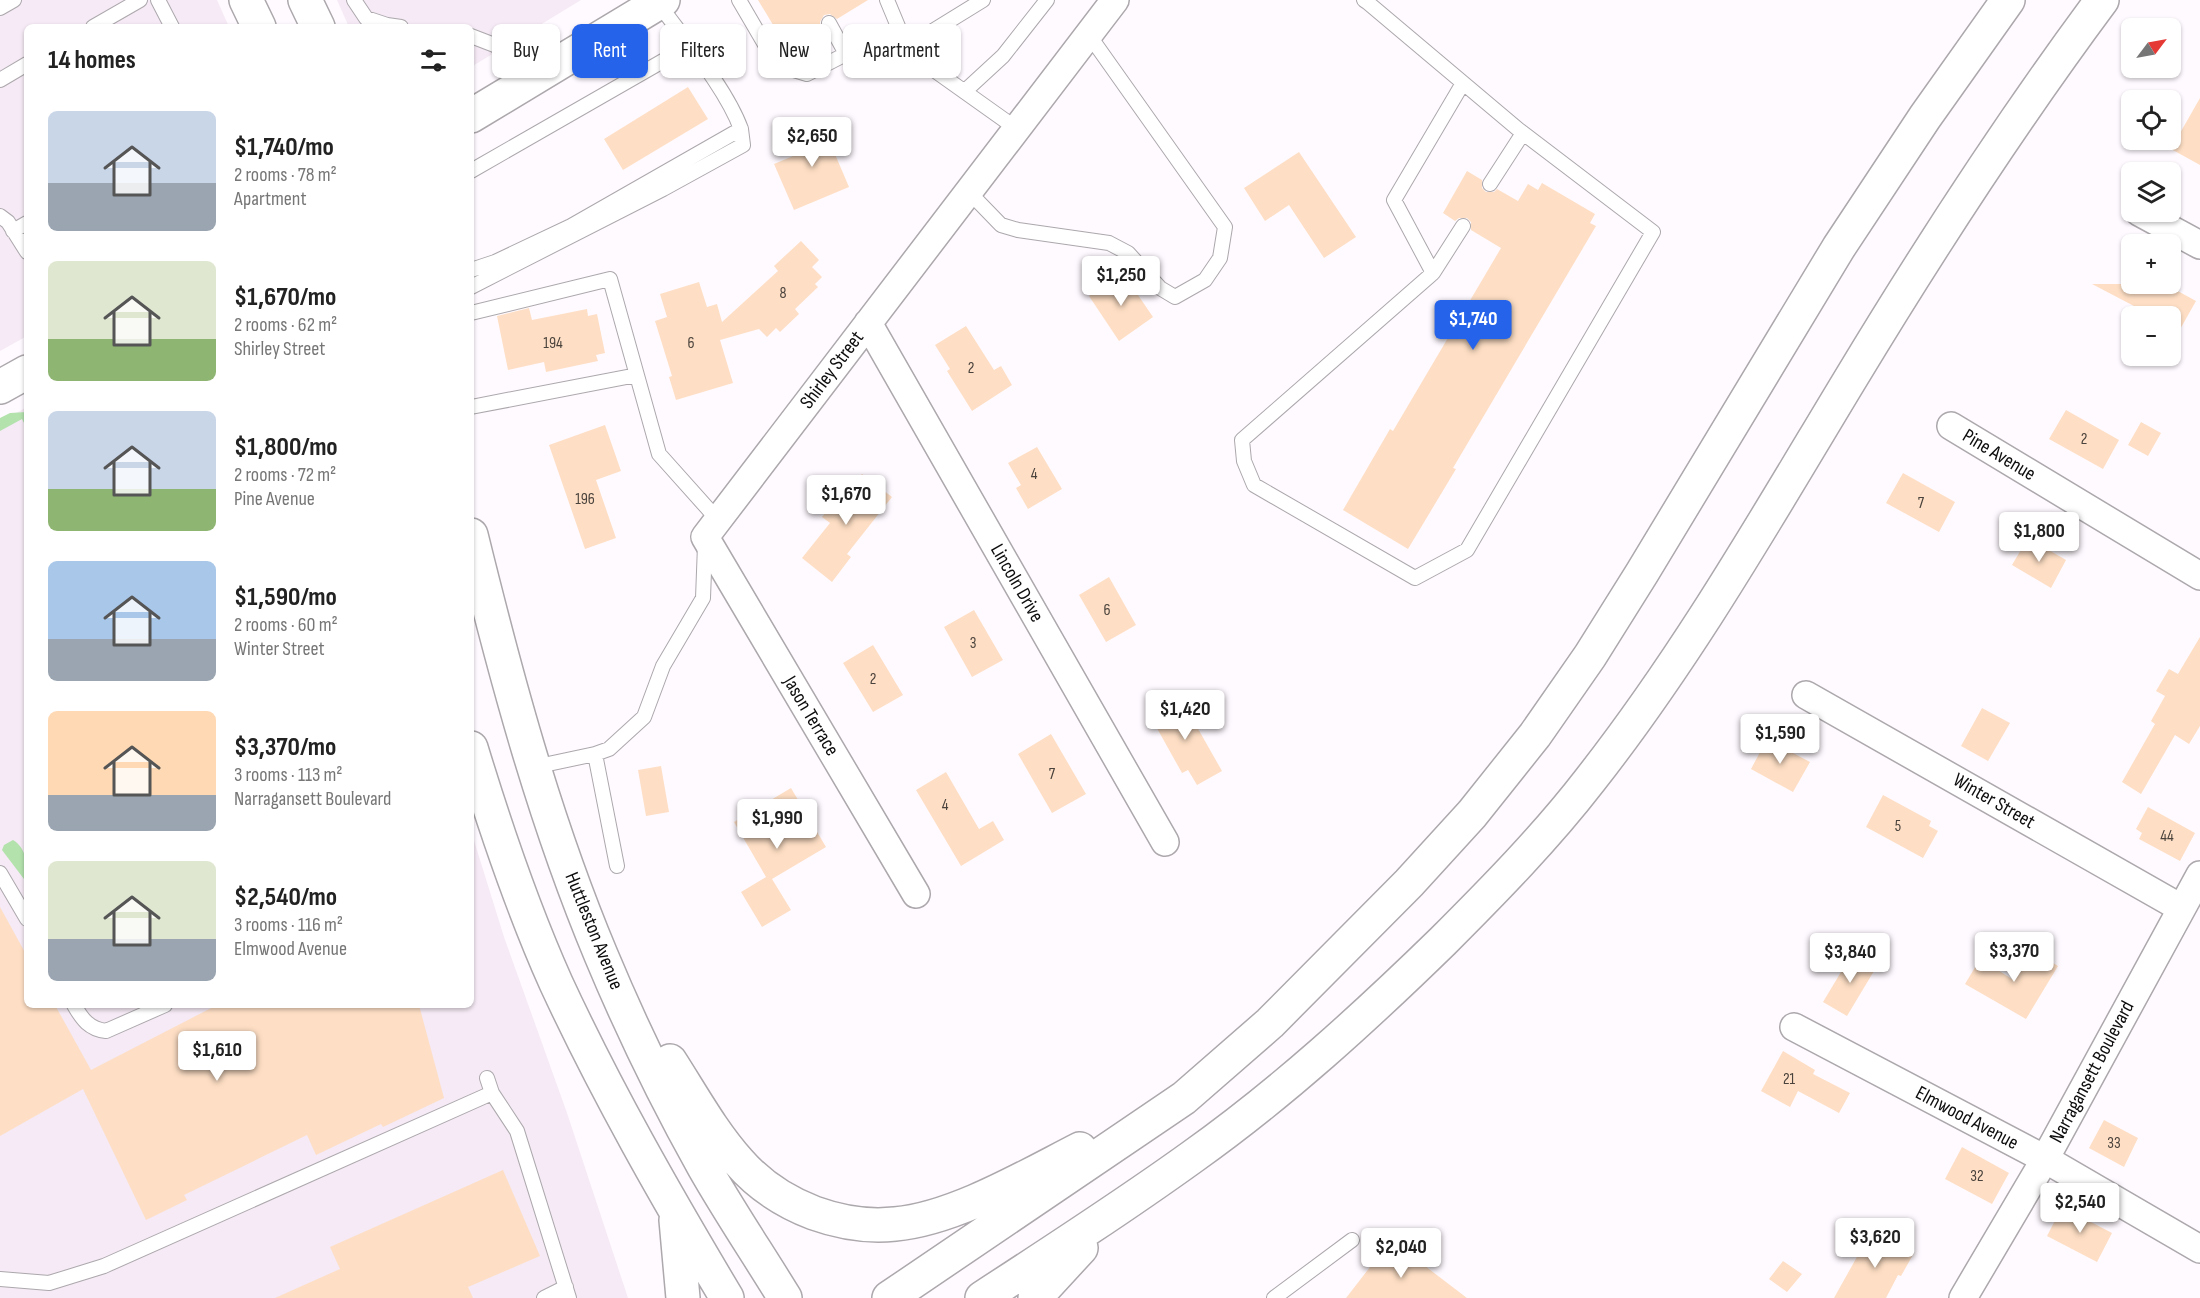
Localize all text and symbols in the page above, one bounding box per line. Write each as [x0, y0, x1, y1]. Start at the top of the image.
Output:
north arrow [2121, 18, 2181, 78]
map controls [2121, 18, 2181, 366]
chip: Buy [492, 24, 560, 78]
chip: Rent [572, 24, 648, 78]
chip: Filters [660, 24, 746, 78]
chip: New [758, 24, 831, 78]
chip: Apartment [843, 24, 961, 78]
icon: filters [417, 44, 450, 77]
text: 14 homes [48, 45, 136, 76]
button: locate [2121, 90, 2181, 150]
pin: $2,650 [763, 117, 861, 168]
text: $2,650 [786, 124, 838, 148]
text: $1,740/mo [234, 132, 334, 163]
icon: home [96, 135, 168, 207]
button: layers [2121, 162, 2181, 222]
text: 2 rooms · 78 m² [234, 163, 337, 187]
text: Apartment [234, 187, 307, 211]
button: + [2121, 234, 2181, 294]
pin: $1,250 [1072, 256, 1170, 307]
text: $1,250 [1096, 263, 1146, 287]
text: $1,670/mo [234, 282, 336, 313]
house number: 8 [779, 284, 787, 303]
icon: home [96, 285, 168, 357]
pin: $1,740 [1424, 300, 1522, 351]
button: − [2121, 306, 2181, 366]
text: $1,740 [1449, 307, 1497, 331]
text: 2 rooms · 62 m² [234, 313, 337, 337]
street label: Shirley Street [795, 326, 869, 414]
house number: 194 [543, 334, 563, 353]
house number: 6 [687, 334, 695, 353]
text: Shirley Street [234, 337, 325, 361]
house number: 2 [968, 359, 974, 378]
street label: Pine Avenue [1958, 424, 2040, 486]
house number: 2 [2081, 430, 2087, 449]
text: $1,800/mo [234, 432, 338, 463]
icon: home [96, 435, 168, 507]
text: 2 rooms · 72 m² [234, 463, 336, 487]
house number: 4 [1031, 465, 1038, 484]
pin: $1,670 [797, 475, 895, 526]
text: $1,670 [821, 482, 871, 506]
text: Pine Avenue [234, 487, 315, 511]
house number: 196 [575, 490, 595, 509]
house number: 7 [1918, 494, 1925, 513]
pin: $1,800 [1990, 512, 2088, 563]
text: $1,800 [2013, 519, 2065, 543]
street label: Lincoln Drive [985, 540, 1049, 626]
text: $1,590/mo [234, 582, 337, 613]
icon: home [96, 585, 168, 657]
house number: 6 [1103, 601, 1111, 620]
text: 2 rooms · 60 m² [234, 613, 338, 637]
house number: 3 [970, 634, 976, 653]
text: Winter Street [234, 637, 325, 661]
house number: 2 [870, 670, 876, 689]
street label: Jason Terrace [777, 671, 844, 760]
pin: $1,420 [1136, 690, 1234, 741]
text: $1,420 [1160, 697, 1210, 721]
pin: $1,590 [1731, 714, 1829, 765]
text: $1,590 [1754, 721, 1806, 745]
text: $3,370/mo [234, 732, 336, 763]
icon: home [96, 735, 168, 807]
text: 3 rooms · 113 m² [234, 763, 343, 787]
house number: 7 [1049, 765, 1056, 784]
street label: Winter Street [1949, 768, 2039, 834]
text: Narragansett Boulevard [234, 787, 391, 811]
house number: 4 [942, 796, 949, 815]
pin: $1,990 [728, 799, 826, 850]
text: $1,990 [751, 806, 803, 830]
house number: 5 [1895, 817, 1901, 836]
house number: 44 [2160, 827, 2174, 846]
street label: Huttleston Avenue [560, 869, 628, 993]
text: $2,540/mo [234, 882, 337, 913]
icon: home [96, 885, 168, 957]
text: 3 rooms · 116 m² [234, 913, 343, 937]
pin: $3,370 [1965, 932, 2063, 983]
pin: $3,840 [1801, 933, 1899, 984]
text: Elmwood Avenue [234, 937, 347, 961]
text: $3,370 [1989, 939, 2039, 963]
text: $3,840 [1824, 940, 1876, 964]
street label: Narragansett Boulevard [2044, 997, 2140, 1147]
pin: $1,610 [168, 1031, 266, 1082]
text: $1,610 [192, 1038, 242, 1062]
house number: 21 [1783, 1070, 1796, 1089]
street label: Elmwood Avenue [1911, 1081, 2023, 1155]
house number: 33 [2107, 1134, 2121, 1153]
house number: 32 [1970, 1167, 1984, 1186]
pin: $2,540 [2031, 1183, 2129, 1234]
text: $2,540 [2054, 1190, 2106, 1214]
pin: $3,620 [1826, 1218, 1924, 1269]
text: $3,620 [1849, 1225, 1901, 1249]
pin: $2,040 [1352, 1228, 1450, 1279]
text: $2,040 [1375, 1235, 1427, 1259]

